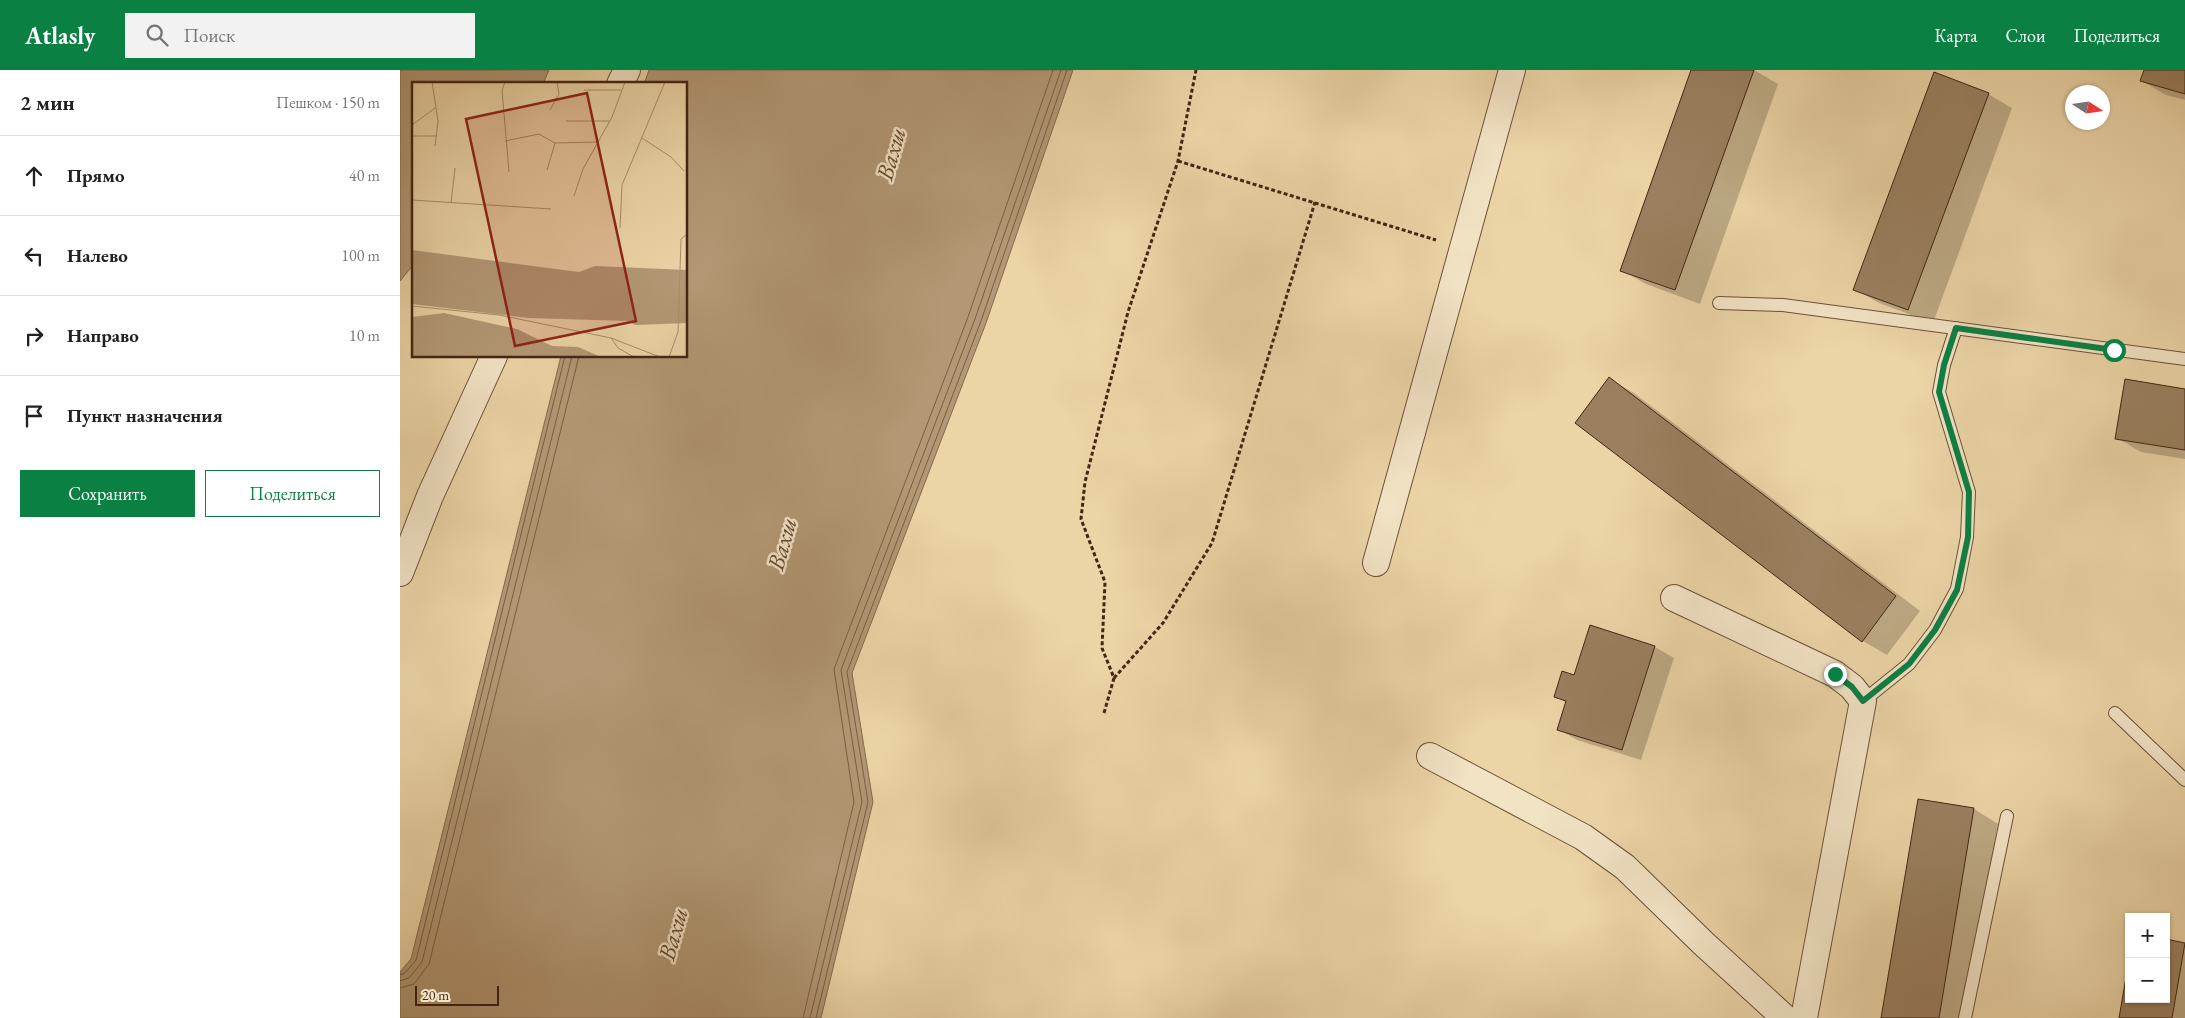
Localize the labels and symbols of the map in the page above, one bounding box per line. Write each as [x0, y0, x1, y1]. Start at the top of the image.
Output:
inset map [412, 82, 688, 358]
north arrow [2065, 85, 2110, 130]
water label: Вахш [868, 124, 913, 185]
route start [2103, 339, 2126, 362]
water label: Вахш [759, 514, 804, 575]
route end [1824, 663, 1847, 686]
water label: Вахш [650, 904, 695, 965]
scale bar [415, 983, 499, 1006]

